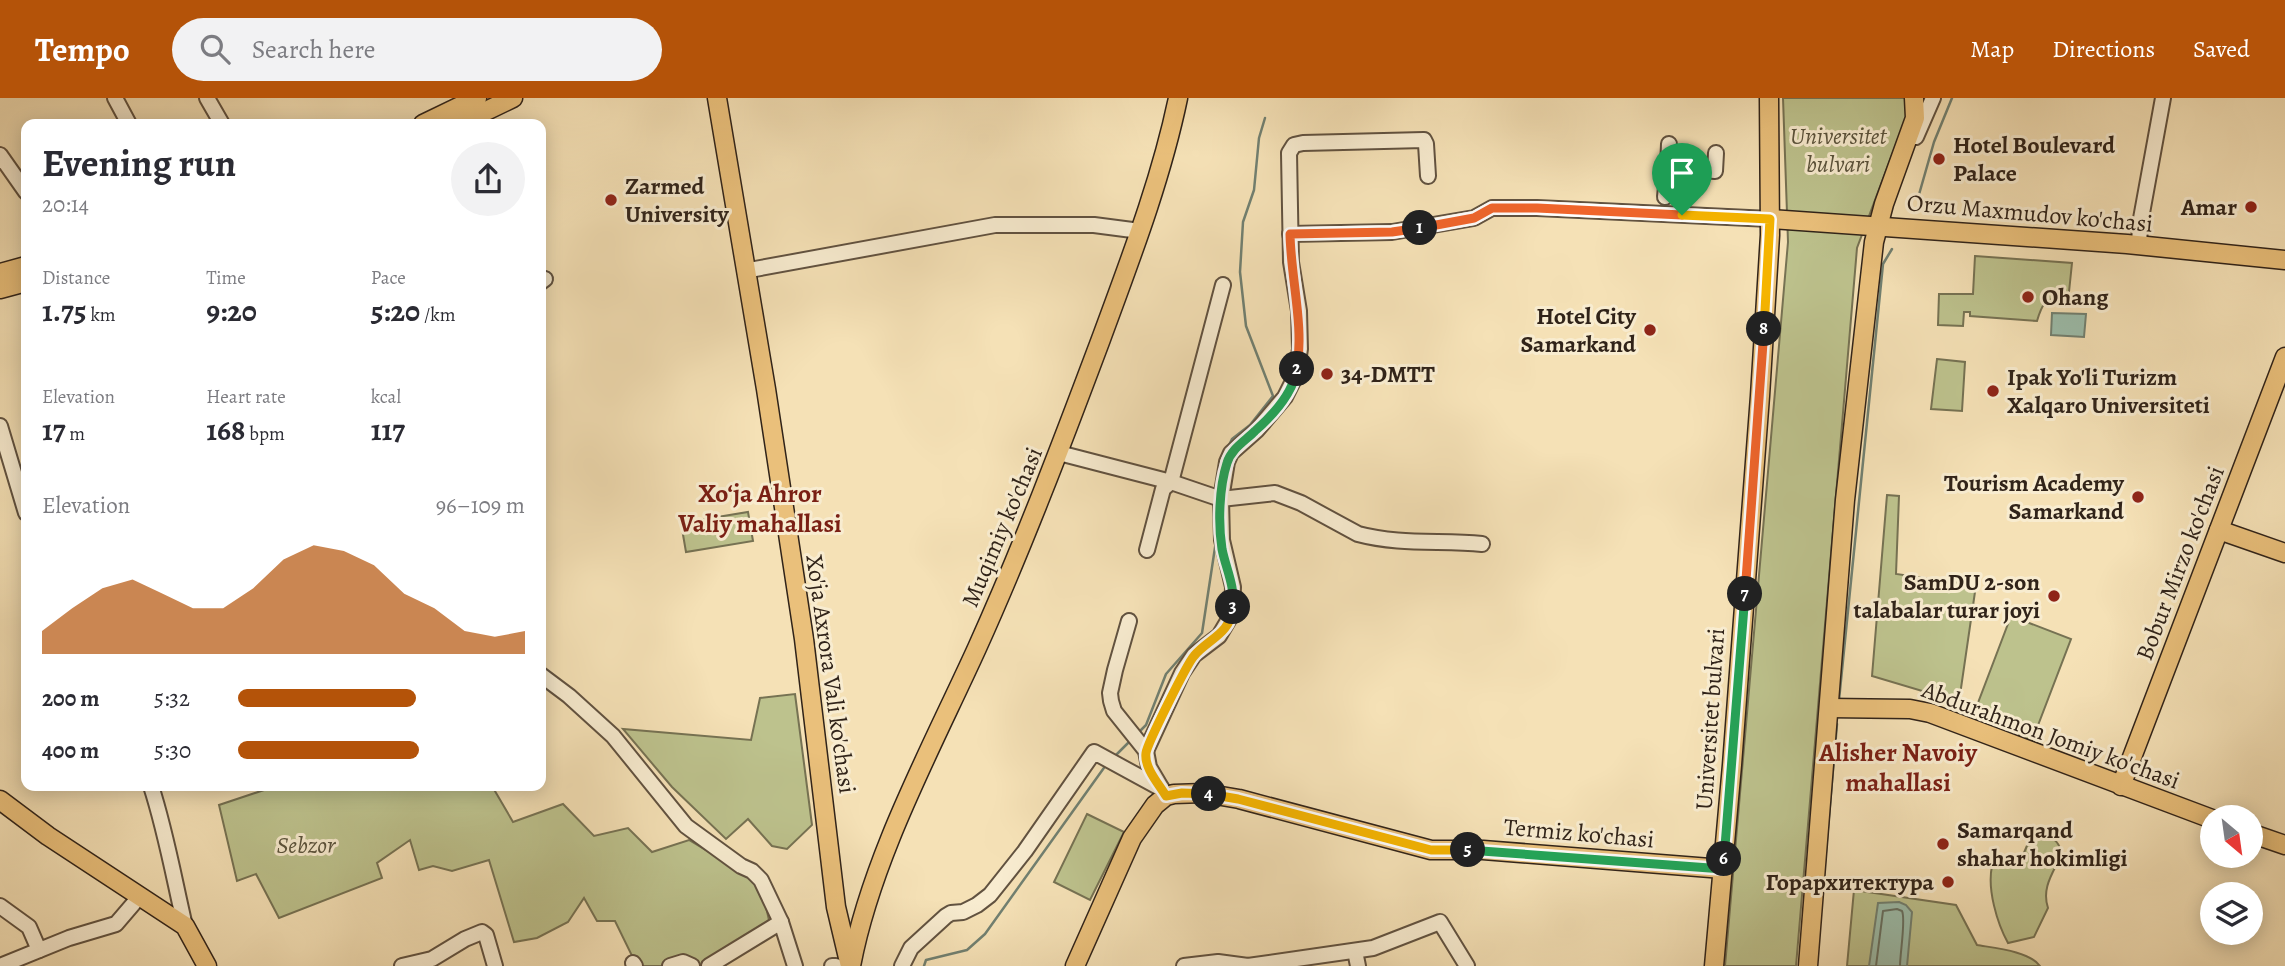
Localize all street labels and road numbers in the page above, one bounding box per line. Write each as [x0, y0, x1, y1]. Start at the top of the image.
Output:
street label: Orzu Maxmudov ko'chasi [1906, 186, 2154, 240]
street label: Muqimiy ko'chasi [954, 442, 1050, 612]
street label: Bobur Mirzo ko'chasi [2128, 461, 2232, 665]
street label: Xo'ja Axrora Vali ko'chasi [798, 552, 864, 796]
street label: Universitet bulvari [1688, 627, 1732, 811]
street label: Abdurahmon Jomiy ko'chasi [1917, 673, 2184, 797]
street label: Termiz ko'chasi [1502, 810, 1656, 856]

